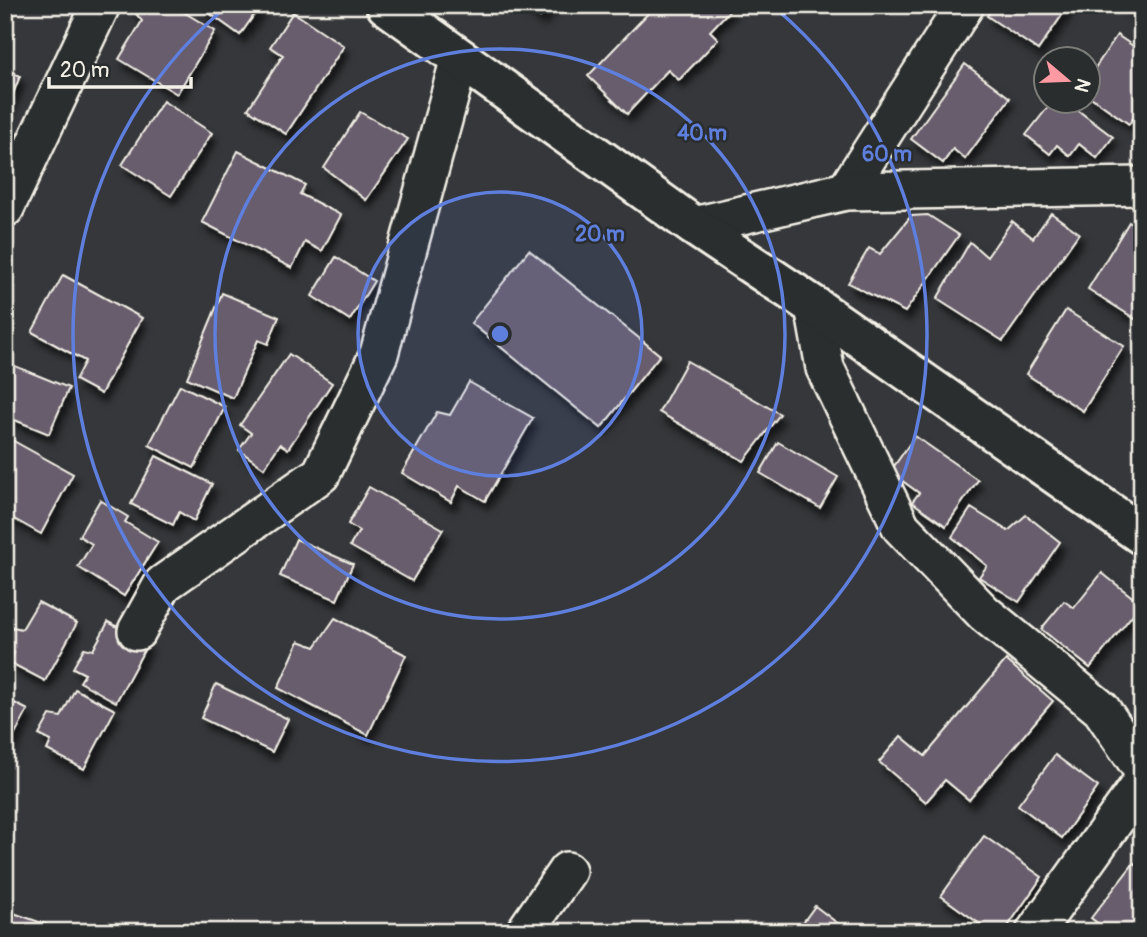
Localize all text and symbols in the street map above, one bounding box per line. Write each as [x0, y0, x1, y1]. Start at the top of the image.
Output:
scale bar [49, 46, 191, 90]
north arrow [1032, 46, 1102, 116]
text: 20 m [60, 57, 109, 84]
text: N [1069, 75, 1096, 95]
text: 40 m [677, 120, 727, 147]
text: 60 m [862, 141, 912, 168]
text: 20 m [575, 221, 625, 248]
centre of rings [488, 322, 512, 346]

